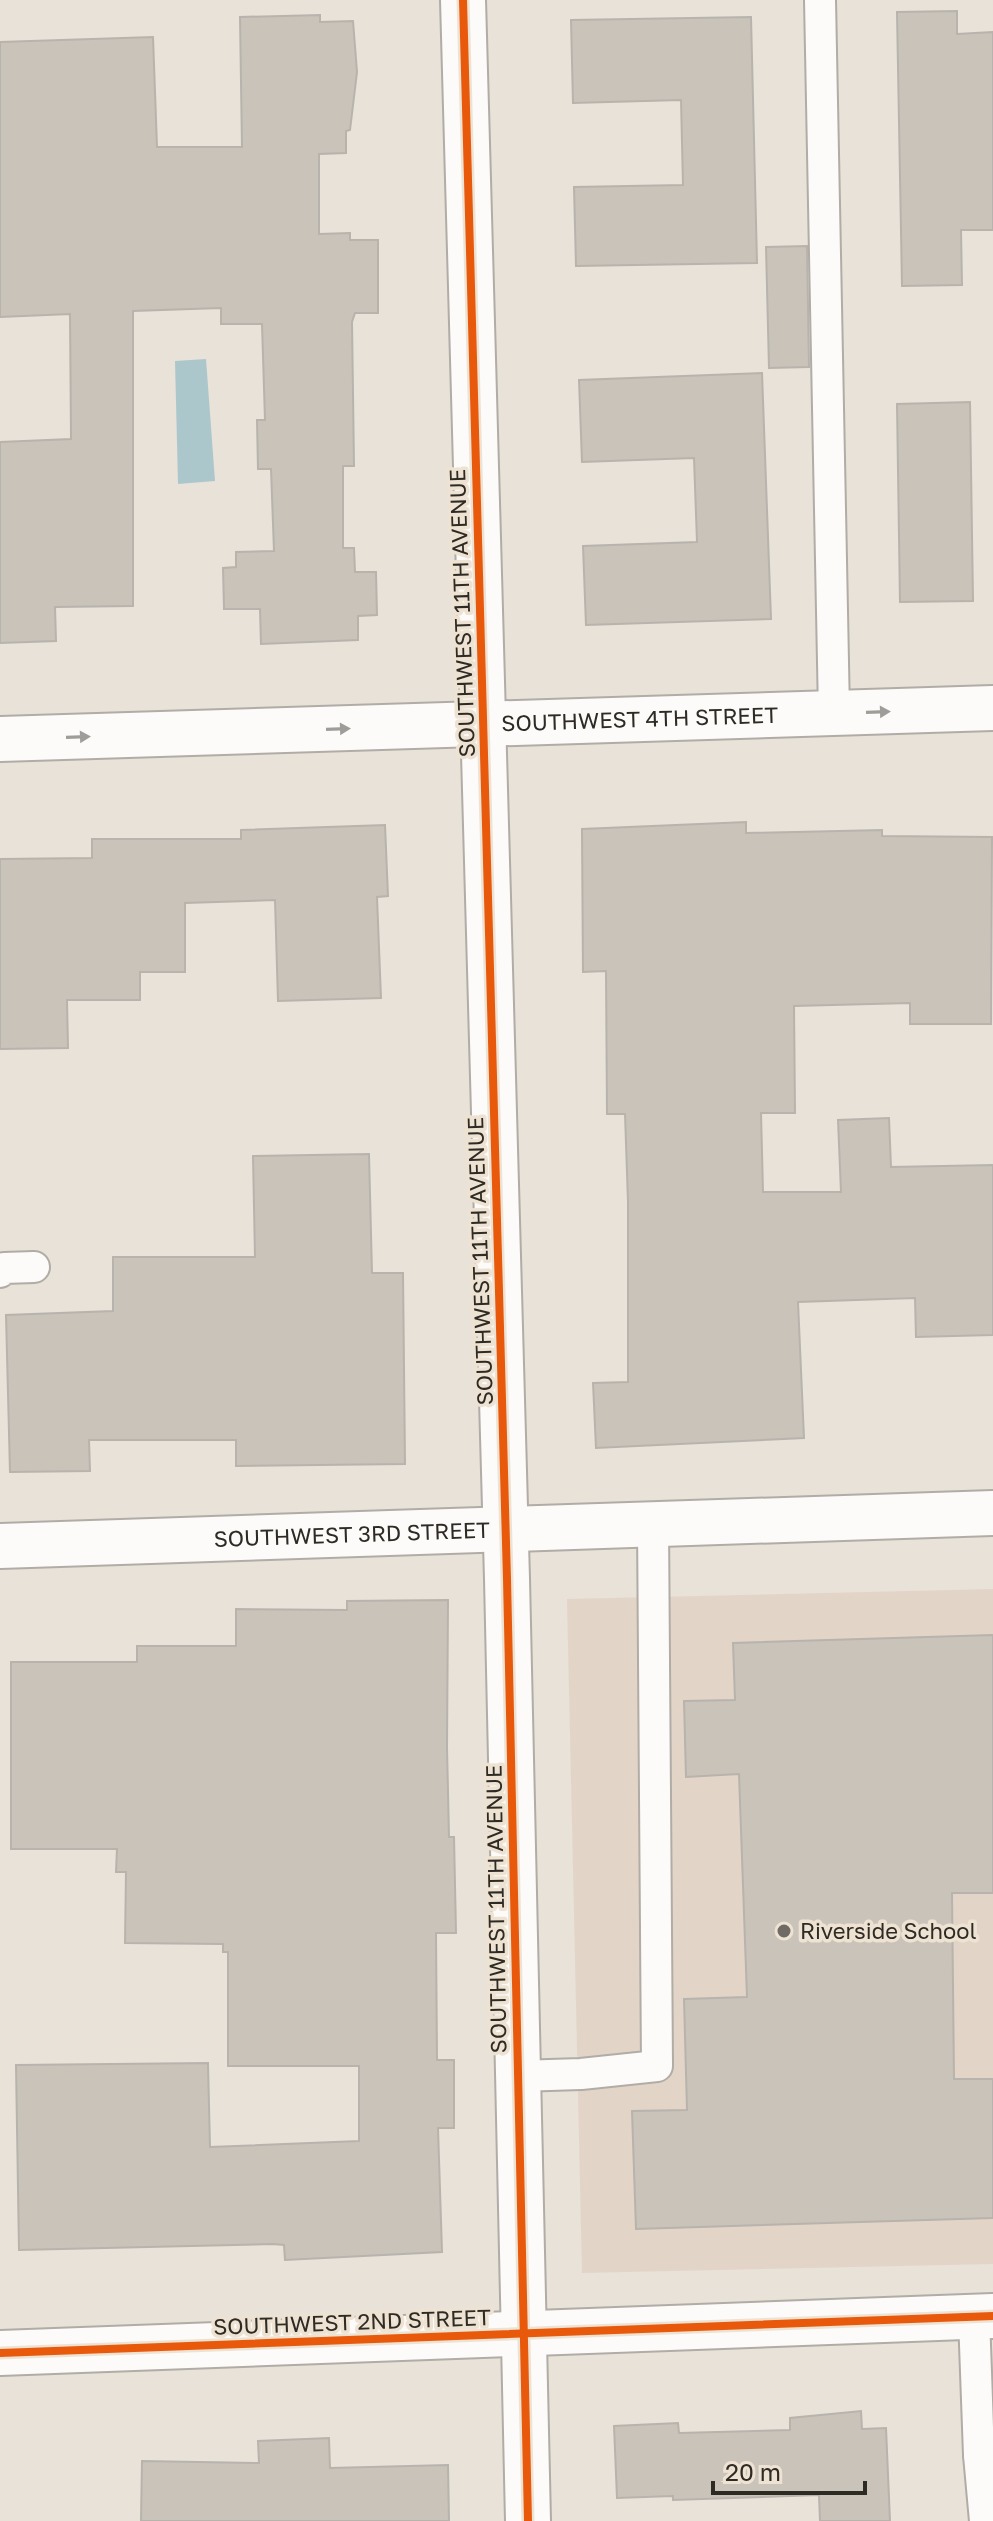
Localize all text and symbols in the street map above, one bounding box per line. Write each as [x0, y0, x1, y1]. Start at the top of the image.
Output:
street label: SOUTHWEST 11TH AVENUE [443, 468, 480, 758]
street label: SOUTHWEST 4TH STREET [501, 701, 779, 736]
one-way arrow [866, 705, 891, 718]
one-way arrow [326, 723, 351, 736]
one-way arrow [66, 731, 91, 743]
street label: SOUTHWEST 11TH AVENUE [461, 1116, 498, 1406]
street label: SOUTHWEST 3RD STREET [213, 1516, 491, 1552]
street label: SOUTHWEST 11TH AVENUE [479, 1764, 512, 2054]
place label: Riverside School [800, 1917, 976, 1944]
marker: Riverside School [775, 1922, 793, 1940]
street label: SOUTHWEST 2ND STREET [213, 2303, 492, 2340]
scale bar [713, 2445, 865, 2495]
text: 20 m [725, 2457, 781, 2486]

